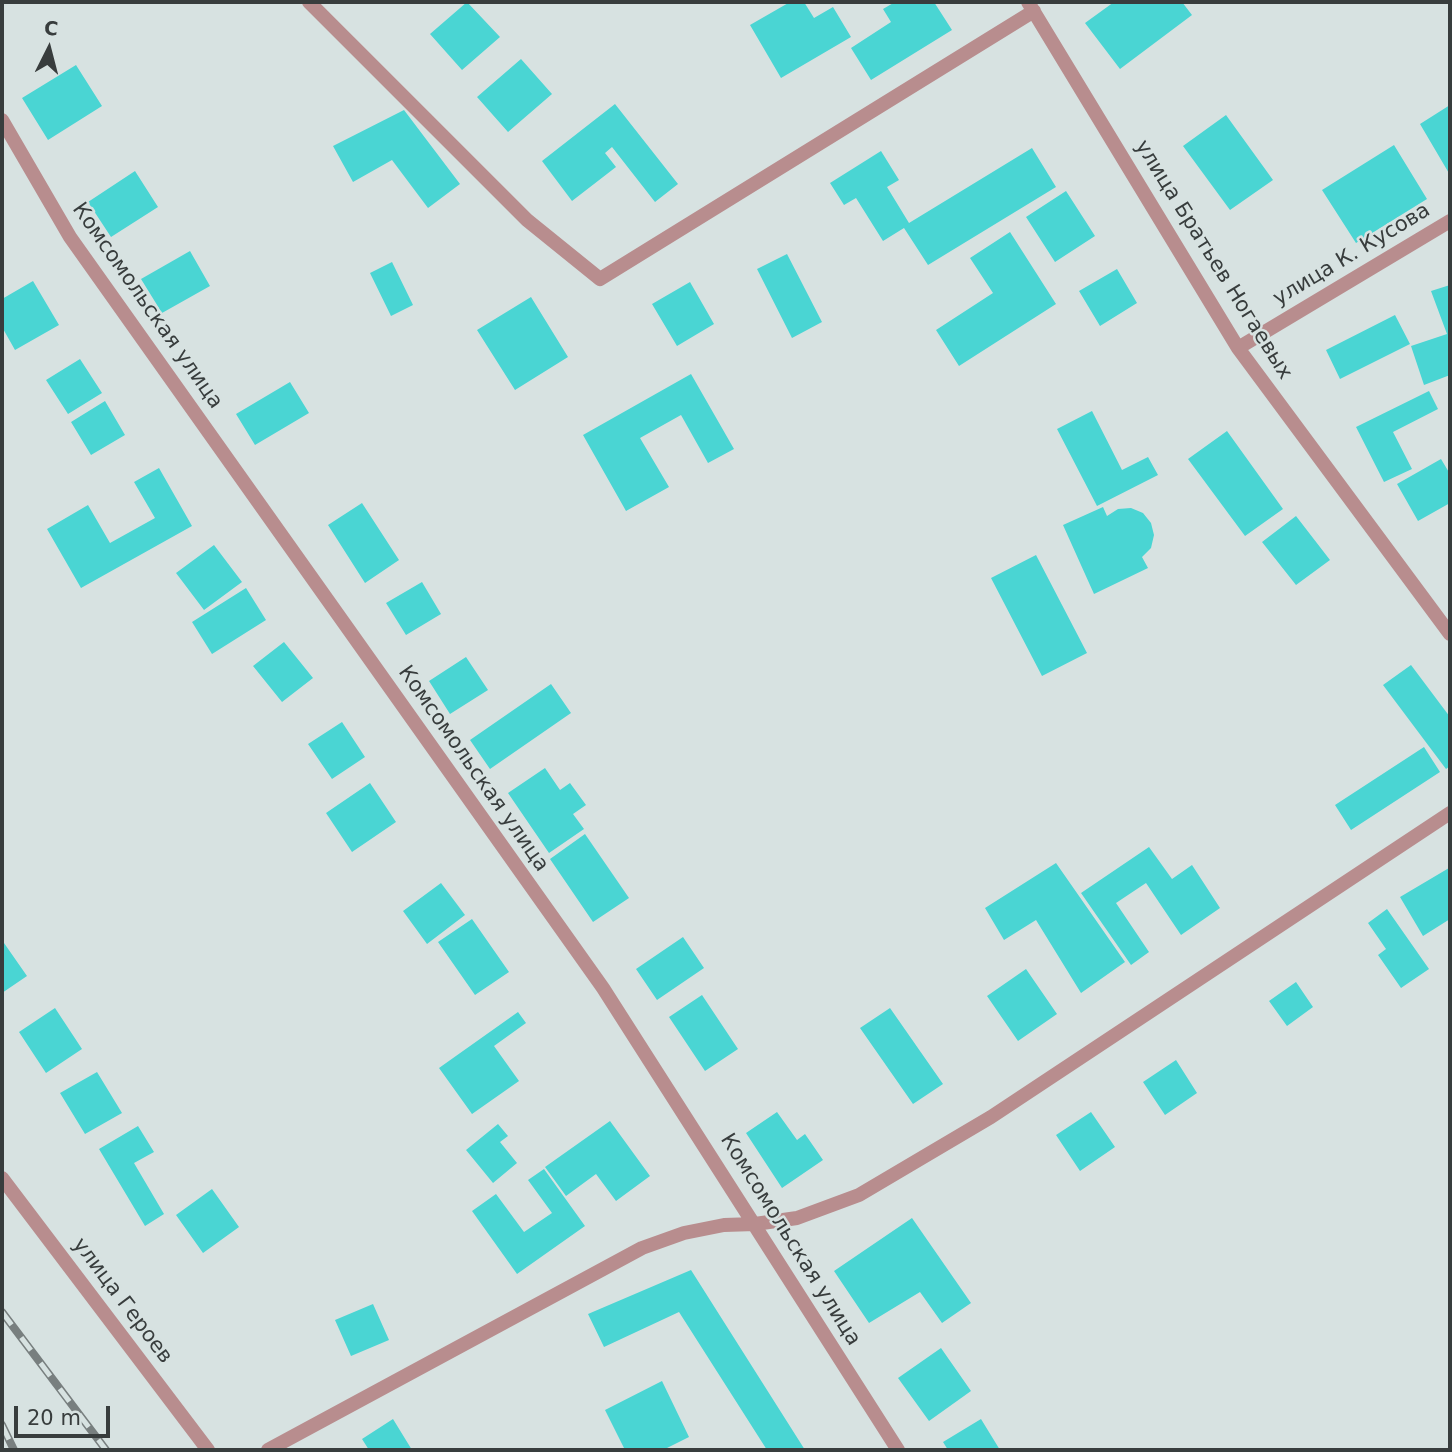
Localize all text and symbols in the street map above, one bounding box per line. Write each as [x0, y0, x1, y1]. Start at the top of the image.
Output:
north arrow [14, 14, 84, 84]
text: С [43, 16, 59, 40]
street label: улица Братьев Ногаевых [1129, 136, 1297, 384]
street label: Комсомольская улица [66, 198, 228, 414]
street label: улица К. Кусова [1269, 198, 1435, 312]
street label: Комсомольская улица [392, 661, 554, 877]
street label: Комсомольская улица [714, 1129, 866, 1351]
street label: улица Героев [67, 1233, 177, 1369]
scale bar [18, 1392, 114, 1436]
text: 20 m [27, 1406, 81, 1430]

